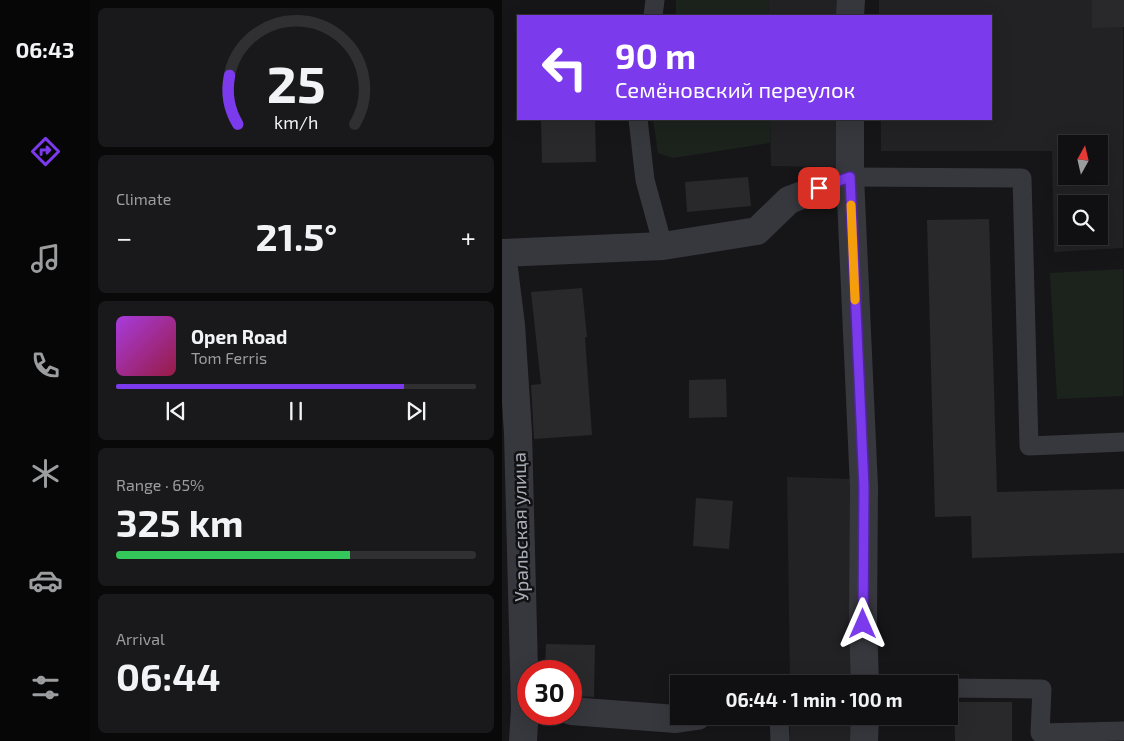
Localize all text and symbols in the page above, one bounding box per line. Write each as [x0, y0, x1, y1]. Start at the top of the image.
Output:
text: 90 m [615, 34, 696, 76]
icon: left [532, 35, 597, 100]
text: 06:43 [15, 36, 75, 62]
text: 25 [267, 51, 325, 113]
text: Семёновский переулок [615, 76, 855, 102]
text: km/h [274, 111, 318, 133]
icon: directions [28, 134, 63, 169]
north arrow [1058, 135, 1108, 185]
map controls [1058, 135, 1108, 245]
pin [798, 167, 840, 209]
icon: arrive [805, 174, 833, 202]
text: Climate [116, 189, 171, 208]
button: search [1058, 195, 1108, 245]
text: 21.5° [256, 213, 337, 259]
text: − [116, 220, 132, 254]
text: + [461, 220, 476, 254]
icon: music [28, 241, 63, 276]
text: Open Road [191, 325, 287, 348]
icon: phone [28, 348, 63, 383]
text: Tom Ferris [191, 348, 267, 367]
icon: previous [162, 397, 190, 425]
icon: pause [282, 397, 310, 425]
icon: next [402, 397, 430, 425]
street label: Уральская улица [507, 452, 533, 602]
icon: climate [28, 456, 63, 491]
text: Range · 65% [116, 475, 204, 494]
text: 325 km [116, 499, 244, 545]
icon: car [28, 563, 63, 598]
position arrow [836, 597, 888, 649]
text: Arrival [116, 629, 165, 648]
text: 06:44 [116, 653, 221, 699]
speed limit sign: 30 [517, 660, 582, 725]
icon: filters [28, 670, 63, 705]
text: 06:44 · 1 min · 100 m [726, 688, 903, 711]

